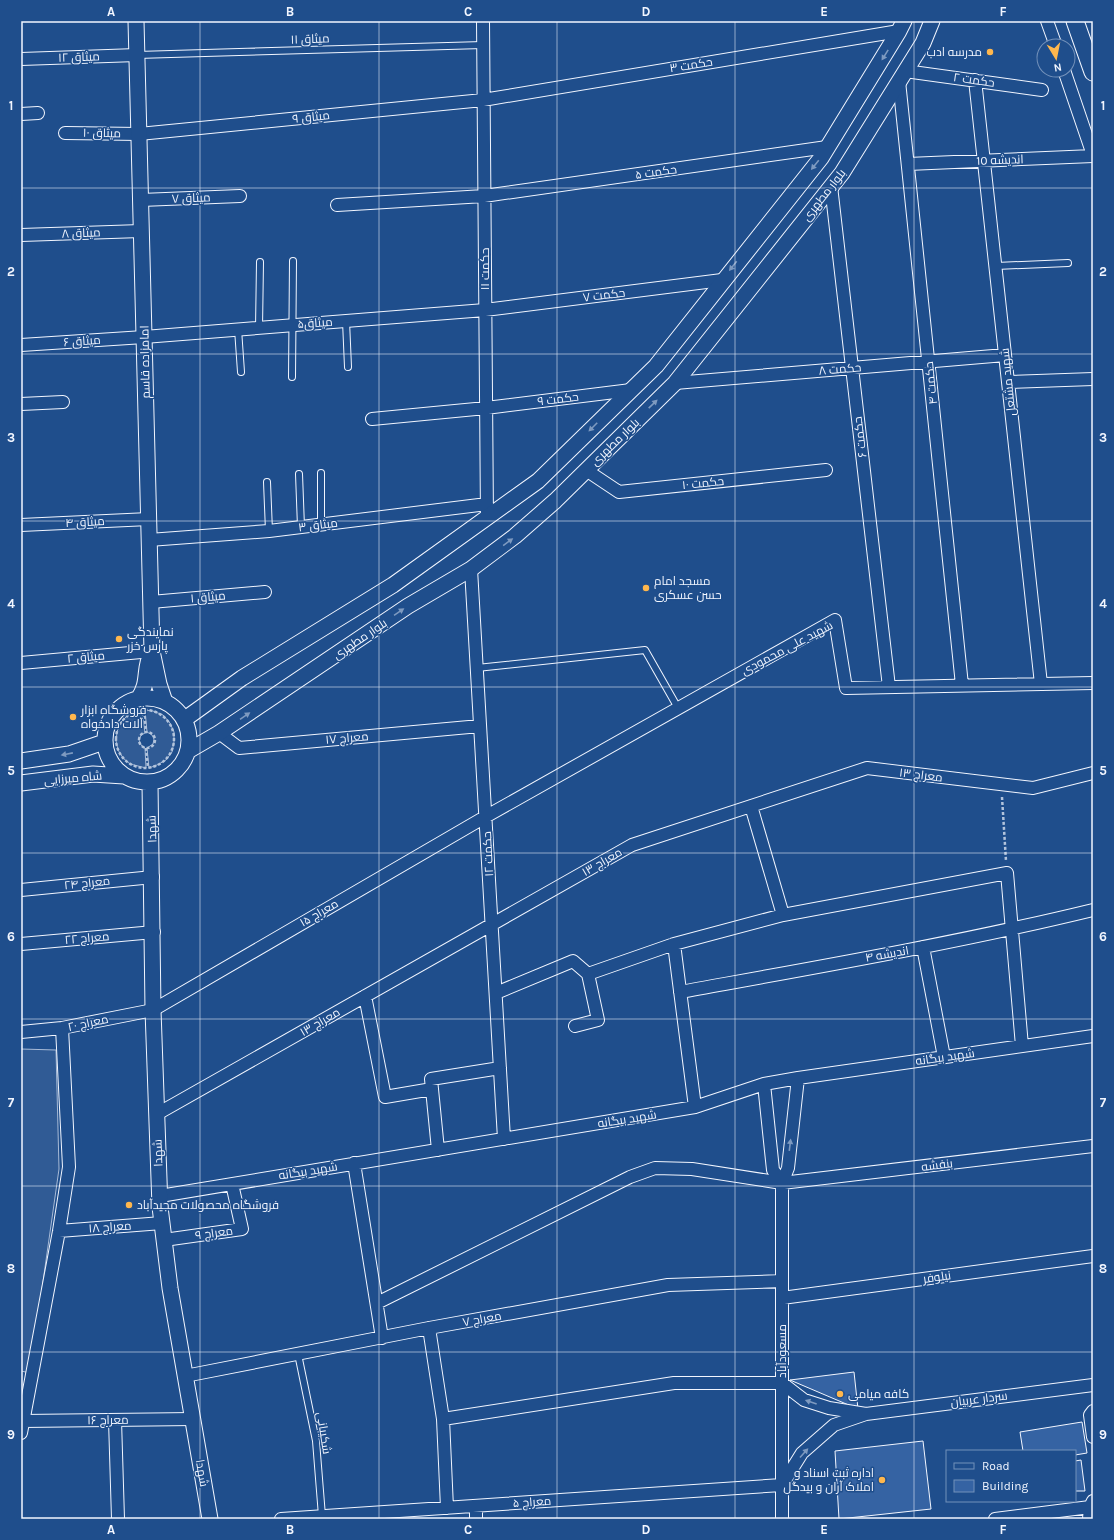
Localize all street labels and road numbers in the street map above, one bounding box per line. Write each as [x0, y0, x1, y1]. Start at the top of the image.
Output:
street label: میثاق ۱۱ [290, 31, 330, 47]
street label: میثاق ۱۲ [58, 49, 100, 65]
street label: حکمت ۳ [668, 55, 714, 75]
street label: حکمت ۲ [952, 70, 996, 90]
street label: میثاق ۹ [291, 108, 331, 126]
street label: میثاق ۱۰ [83, 126, 121, 140]
street label: اندیشه 10 [976, 152, 1024, 168]
street label: حکمت ۵ [634, 162, 678, 182]
street label: بلوار مطهری [799, 166, 849, 224]
street label: میثاق ۷ [171, 190, 211, 206]
street label: میثاق ۸ [61, 225, 101, 241]
street label: حکمت ۱۱ [478, 248, 492, 290]
street label: حکمت ۷ [582, 285, 626, 305]
street label: میثاق۵ [297, 315, 333, 331]
street label: امامزاده قاسم [137, 325, 154, 399]
street label: میثاق ۶ [63, 333, 101, 349]
street label: شهید مشتعل [997, 347, 1019, 417]
street label: حکمت ۸ [818, 360, 862, 378]
street label: حکمت ۴ [922, 361, 940, 405]
street label: حکمت ۹ [537, 390, 579, 408]
street label: بلوار مطهری [588, 415, 642, 469]
street label: حکمت ۶ [851, 416, 869, 458]
street label: حکمت ۱۰ [681, 474, 725, 492]
street label: میثاق ۴ [65, 514, 105, 530]
street label: میثاق ۳ [297, 516, 339, 534]
street label: میثاق ۱ [190, 588, 226, 606]
street label: بلوار مطهری [330, 616, 390, 662]
street label: شهید علی محمودی [739, 618, 835, 678]
street label: میثاق ۲ [67, 648, 105, 666]
street label: معراج ۱۷ [325, 729, 369, 748]
street label: معراج ۱۳ [898, 765, 944, 786]
street label: شاه میرزایی [43, 768, 103, 788]
street label: شهدا [145, 815, 159, 843]
street label: حکمت ۱۲ [480, 831, 496, 877]
street label: معراج ۱۳ [580, 845, 625, 880]
street label: معراج ۲۴ [63, 874, 111, 893]
street label: معراج ۱۵ [297, 896, 341, 930]
street label: معراج ۲۲ [64, 929, 110, 948]
street label: اندیشه ۴ [864, 943, 910, 965]
street label: معراج ۱۳ [298, 1005, 343, 1040]
street label: معراج ۲۰ [66, 1012, 110, 1035]
street label: شهید بیگانه [915, 1046, 976, 1068]
street label: شهید بیگانه [596, 1107, 658, 1131]
street label: شهدا [151, 1139, 165, 1167]
street label: بنفشه [920, 1156, 954, 1174]
street label: شهید بیگانه [277, 1159, 339, 1183]
street label: معراج ۱۸ [88, 1219, 132, 1236]
street label: معراج ۹ [194, 1223, 234, 1244]
street label: نیلوفر [921, 1268, 952, 1286]
street label: معراج ۷ [461, 1309, 503, 1330]
street label: مسعودآباد [775, 1324, 789, 1378]
street label: سردار عربیان [950, 1389, 1008, 1409]
street label: شکیبانی [314, 1411, 334, 1455]
street label: معراج ۱۶ [87, 1413, 129, 1428]
street label: شهدا [193, 1458, 211, 1488]
street label: معراج ۵ [512, 1494, 552, 1511]

